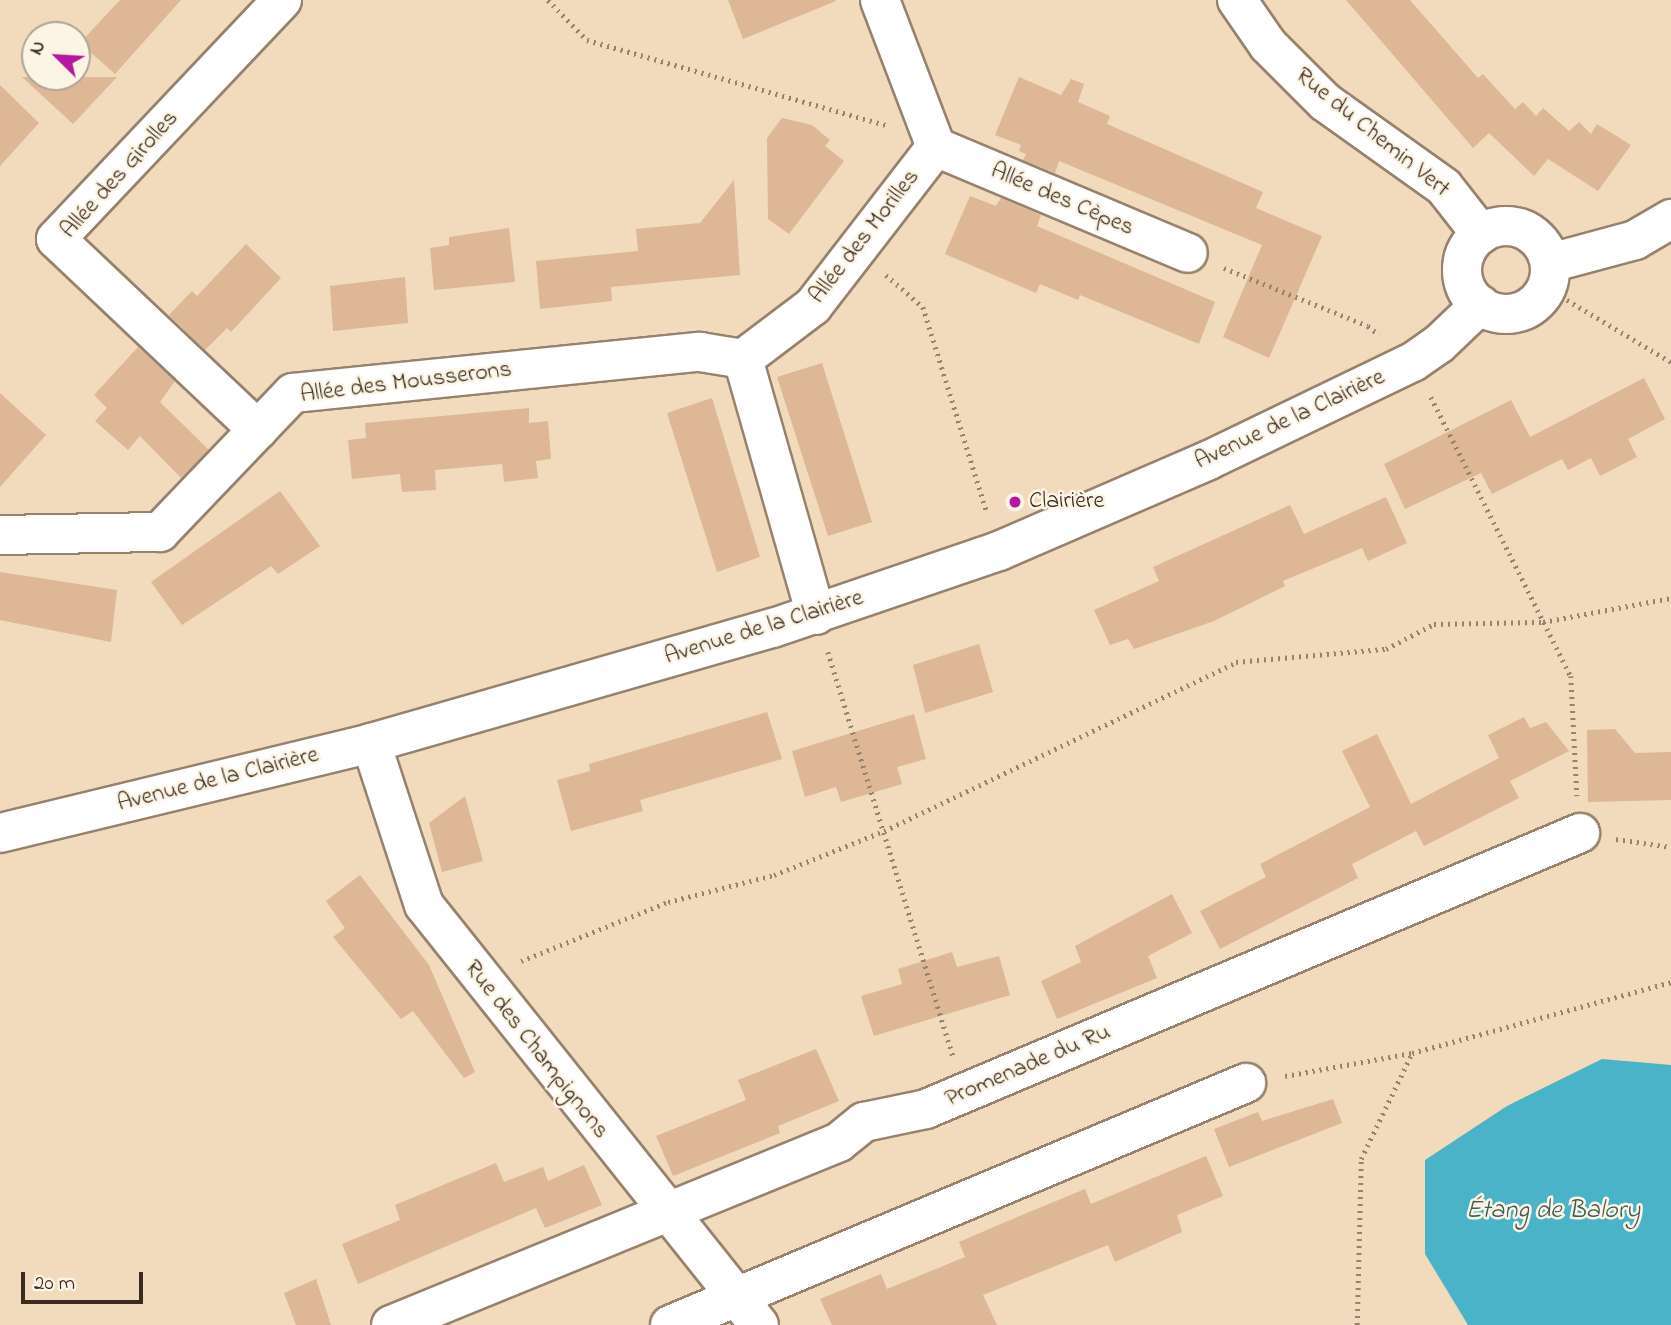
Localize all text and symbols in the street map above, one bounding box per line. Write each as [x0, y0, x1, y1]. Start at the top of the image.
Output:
north arrow [21, 21, 91, 91]
text: N [23, 37, 53, 59]
street label: Rue du Chemin Vert [1289, 62, 1455, 204]
street label: Allée des Girolles [55, 105, 185, 245]
street label: Allée des Cèpes [986, 157, 1138, 243]
street label: Allée des Morilles [804, 164, 926, 310]
street label: Allée des Mousserons [299, 356, 513, 410]
street label: Avenue de la Clairière [1190, 363, 1390, 477]
place label: Clairière [1029, 488, 1104, 516]
marker: Clairière [1007, 494, 1023, 510]
street label: Avenue de la Clairière [661, 584, 867, 672]
street label: Avenue de la Clairière [114, 741, 322, 819]
street label: Rue des Champignons [457, 955, 615, 1145]
street label: Promenade du Ru [941, 1018, 1115, 1114]
water label: Étang de Balory [1466, 1196, 1640, 1228]
scale bar [24, 1258, 147, 1302]
text: 20 m [34, 1269, 75, 1299]

